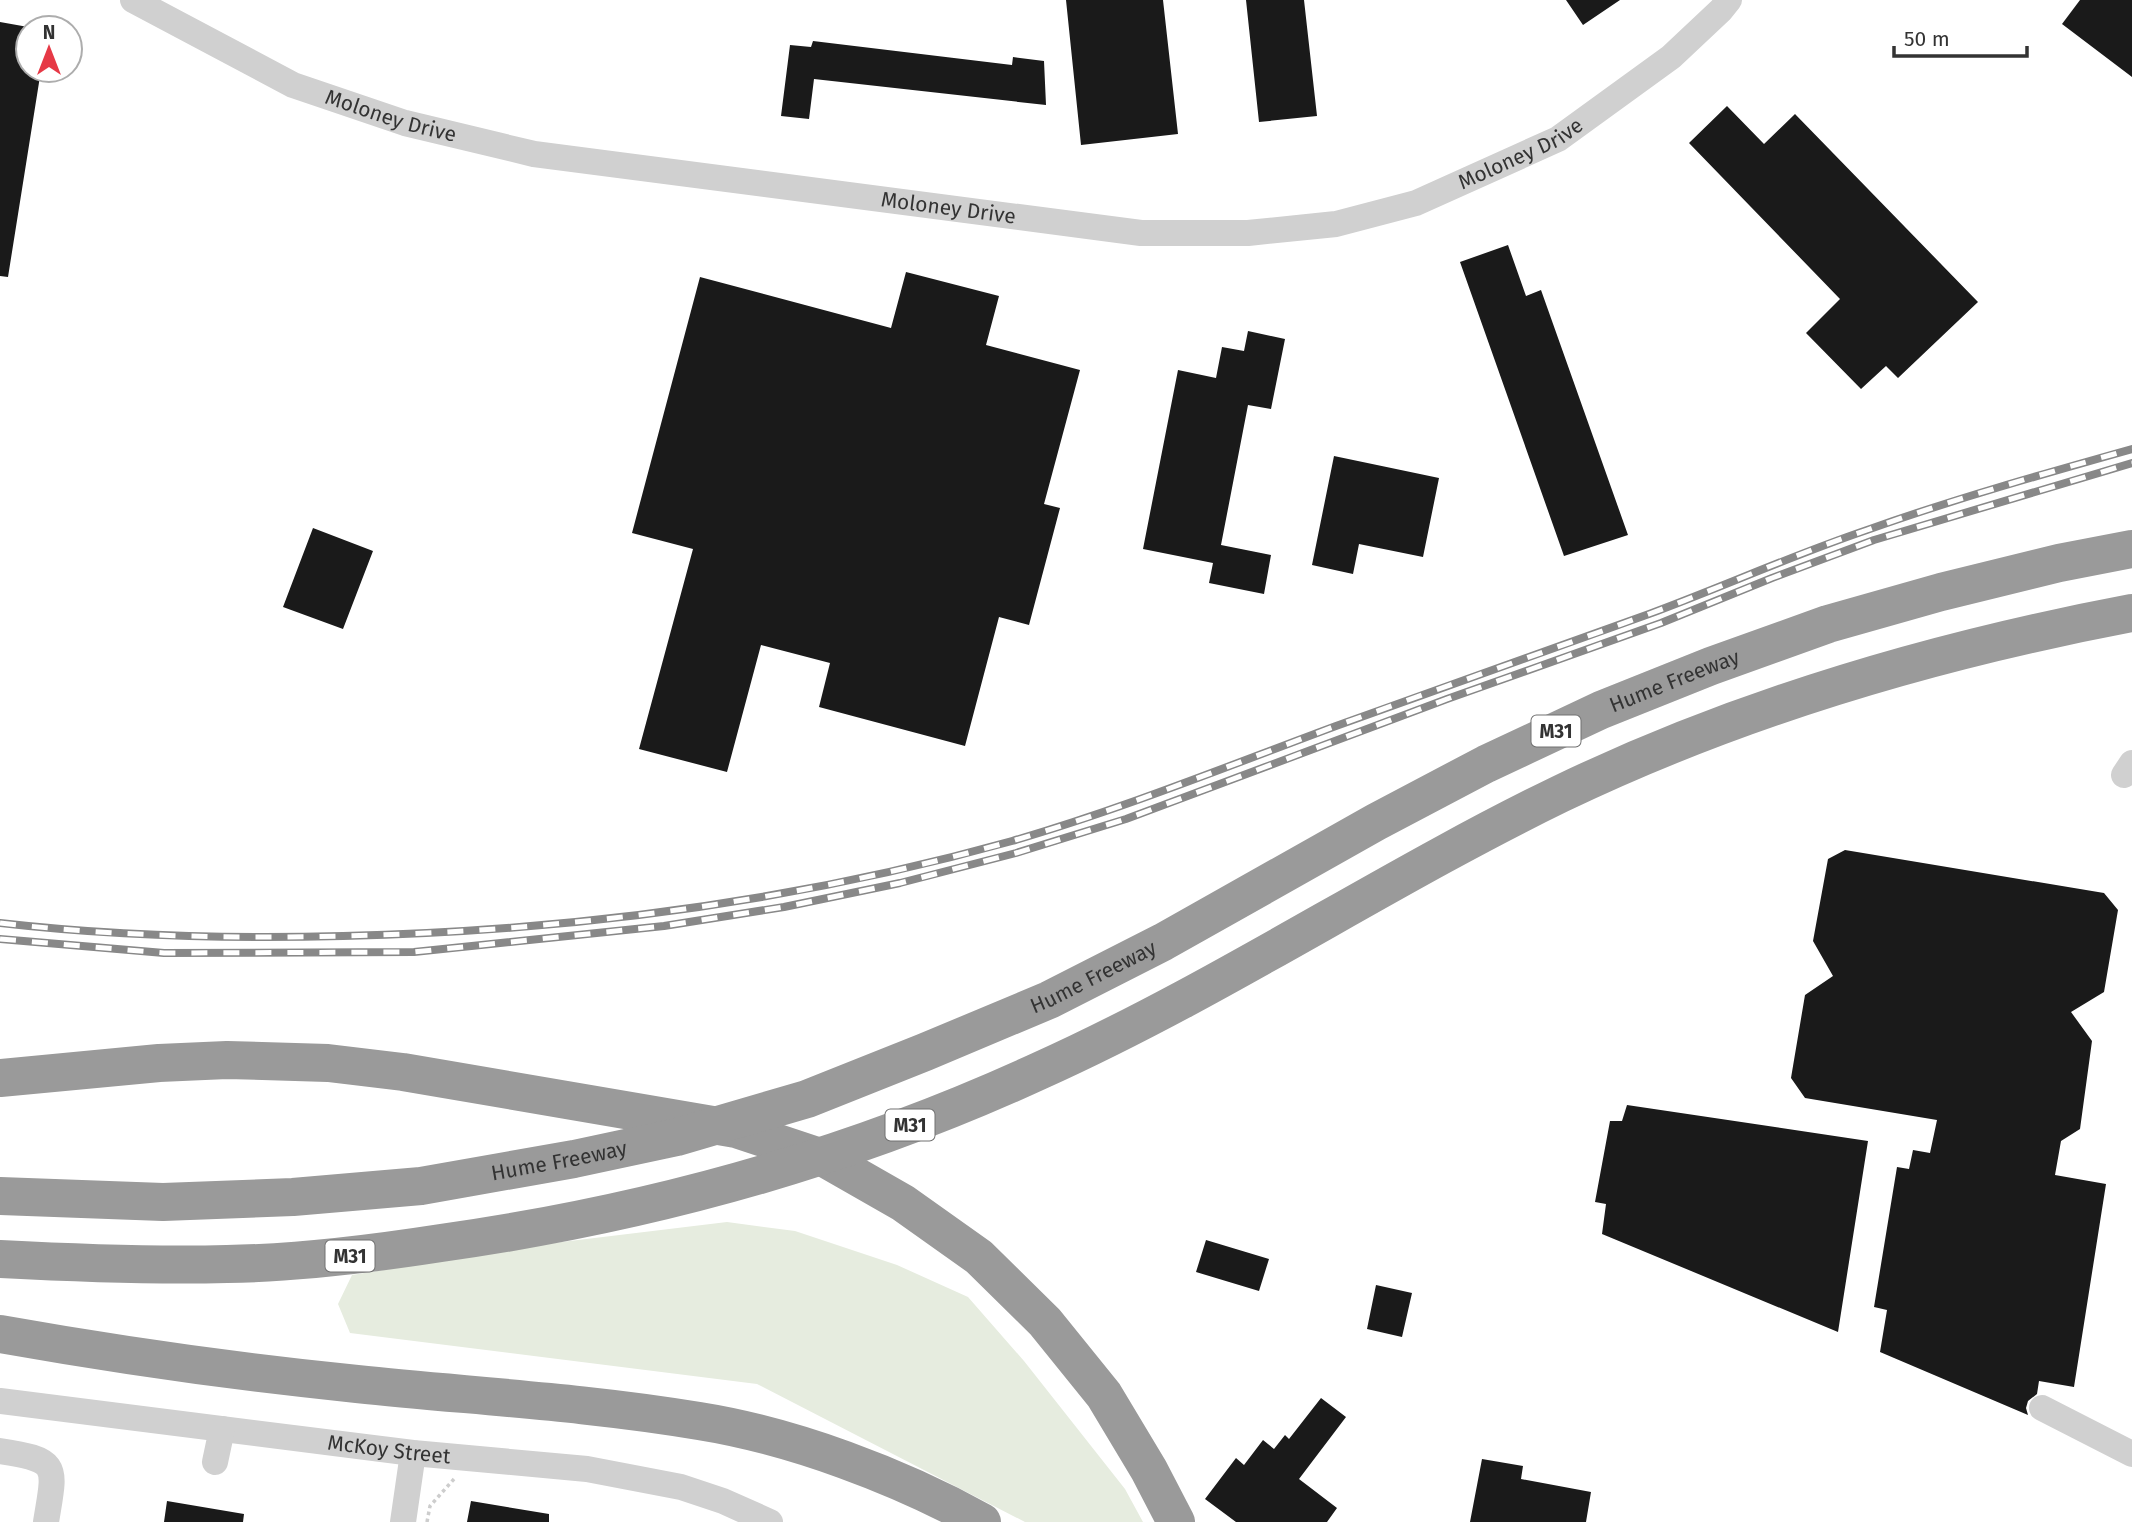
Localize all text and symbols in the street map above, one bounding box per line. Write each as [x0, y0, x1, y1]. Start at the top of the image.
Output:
north arrow [14, 14, 84, 84]
scale bar [1894, 14, 2027, 58]
text: N [43, 21, 55, 44]
text: 50 m [1904, 26, 1950, 52]
street label: Moloney Drive [322, 84, 459, 148]
street label: Moloney Drive [1454, 112, 1588, 195]
street label: Moloney Drive [879, 186, 1017, 230]
street label: Hume Freeway [1605, 644, 1744, 718]
road number: M31 [1532, 716, 1580, 746]
street label: Hume Freeway [1026, 934, 1161, 1019]
road number: M31 [886, 1110, 934, 1140]
street label: Hume Freeway [489, 1135, 630, 1186]
road number: M31 [326, 1240, 374, 1272]
street label: McKoy Street [326, 1429, 452, 1469]

